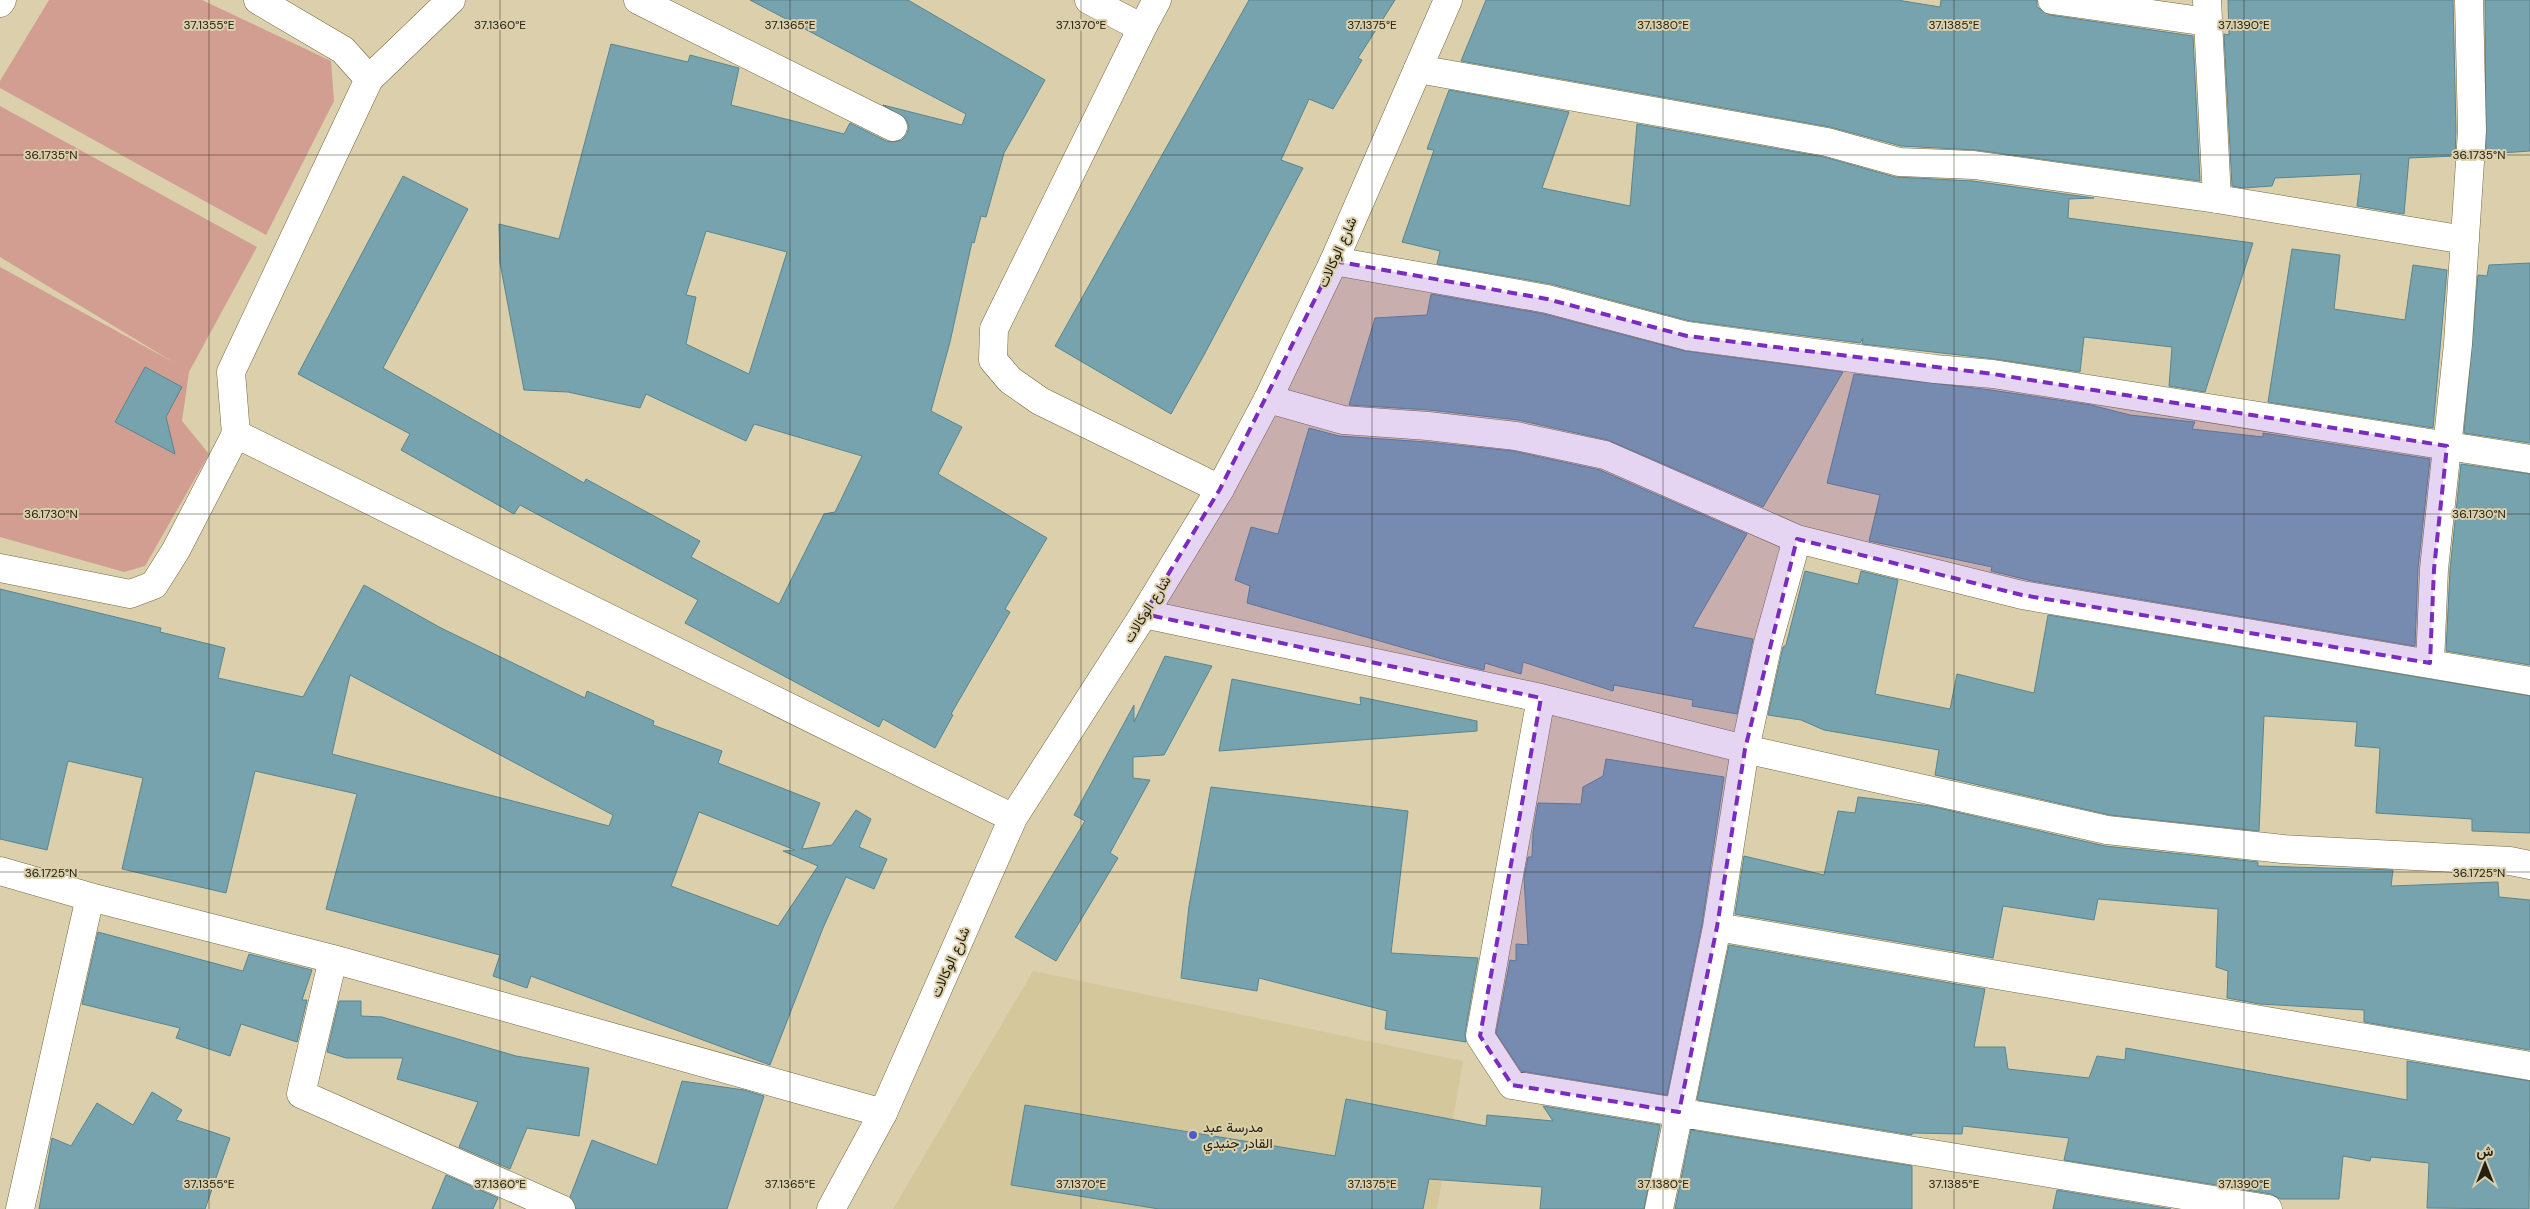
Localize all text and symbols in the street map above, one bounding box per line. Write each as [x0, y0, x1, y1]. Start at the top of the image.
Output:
text: 37.1355°E [183, 17, 235, 33]
text: 37.1360°E [474, 17, 526, 33]
text: 37.1365°E [764, 17, 816, 33]
text: 37.1370°E [1056, 17, 1107, 33]
text: 37.1375°E [1347, 17, 1397, 33]
text: 37.1380°E [1637, 17, 1689, 33]
text: 37.1385°E [1928, 17, 1980, 33]
text: 37.1390°E [2218, 17, 2270, 33]
text: 36.1735°N [25, 147, 77, 163]
text: 36.1735°N [2453, 147, 2505, 163]
street label: شارع الوكالات [1313, 214, 1362, 291]
text: 36.1730°N [24, 506, 78, 522]
text: 36.1730°N [2452, 506, 2506, 522]
street label: شارع الوكالات [1119, 572, 1176, 647]
text: 36.1725°N [25, 865, 77, 881]
text: 36.1725°N [2453, 865, 2505, 881]
street label: شارع الوكالات [926, 924, 975, 1001]
place label: مدرسة عبد القادر جنيدي [1203, 1118, 1273, 1155]
marker: مدرسة عبد القادر جنيدي [1187, 1129, 1199, 1141]
north arrow [2460, 1139, 2510, 1189]
text: ش [2477, 1142, 2494, 1160]
text: 37.1355°E [183, 1176, 235, 1192]
text: 37.1360°E [474, 1176, 526, 1192]
text: 37.1365°E [764, 1176, 816, 1192]
text: 37.1370°E [1056, 1176, 1107, 1192]
text: 37.1375°E [1347, 1176, 1397, 1192]
text: 37.1380°E [1637, 1176, 1689, 1192]
text: 37.1385°E [1928, 1176, 1980, 1192]
text: 37.1390°E [2218, 1176, 2270, 1192]

